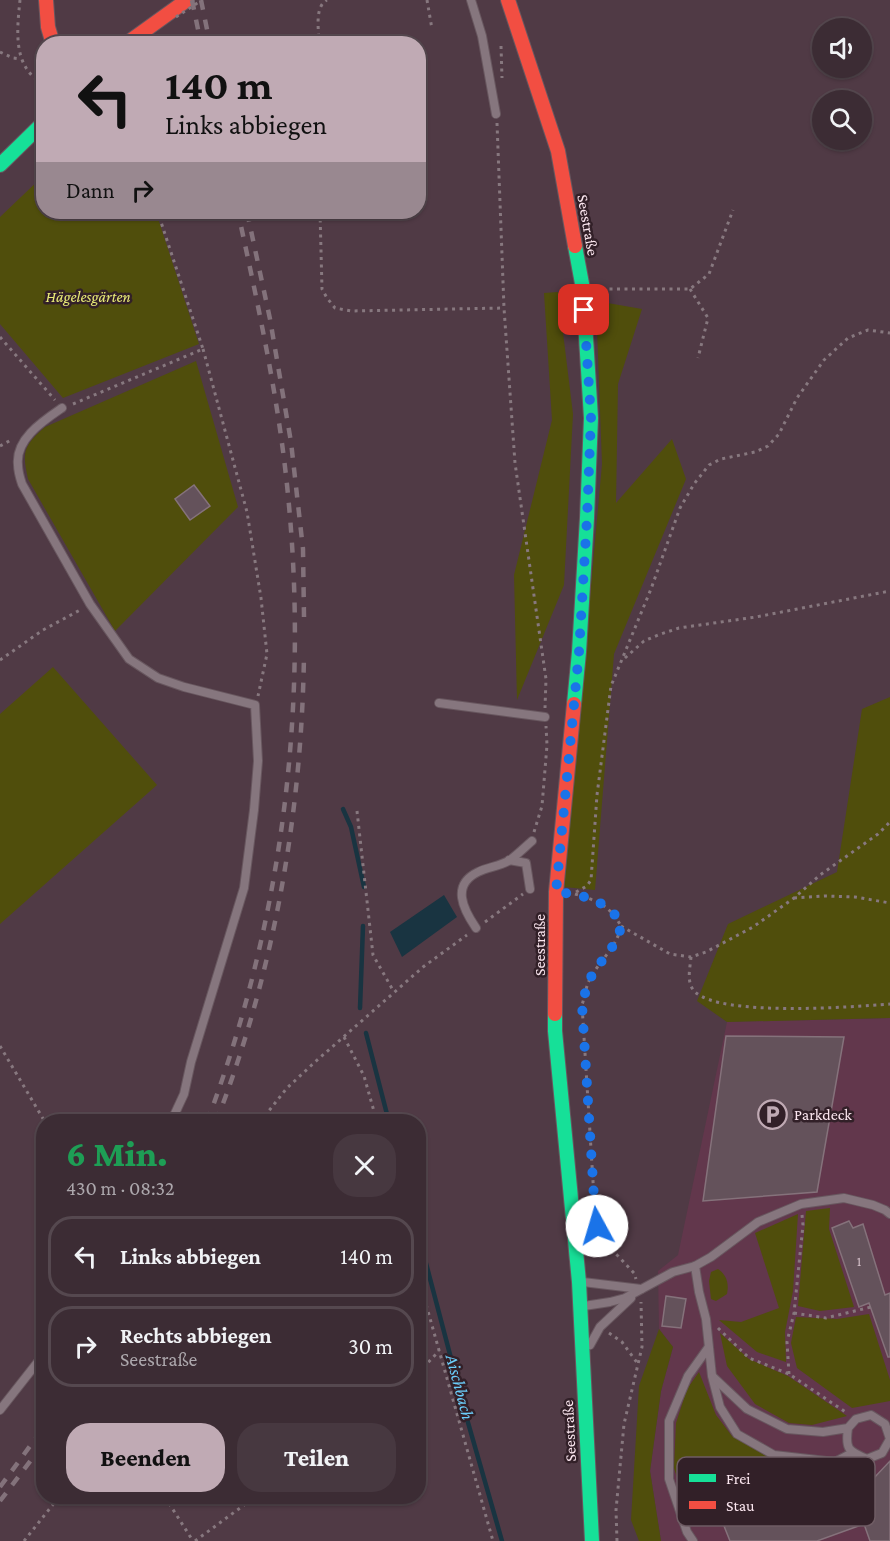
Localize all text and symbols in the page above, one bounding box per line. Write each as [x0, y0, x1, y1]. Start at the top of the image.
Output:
map controls [812, 18, 872, 150]
button: sound [812, 18, 872, 78]
icon: left [66, 60, 144, 138]
text: 140 m [165, 61, 273, 108]
button: search [812, 90, 872, 150]
text: Links abbiegen [165, 110, 327, 140]
icon: right [126, 174, 159, 207]
text: Dann [66, 178, 114, 203]
street label: Seestraße [574, 193, 602, 257]
pin [558, 284, 609, 335]
park label: Hägelesgärten [45, 288, 131, 306]
icon: arrive [567, 293, 600, 326]
street label: Seestraße [531, 914, 548, 976]
parking icon: Parkdeck [757, 1098, 789, 1130]
place label: Parkdeck [794, 1106, 852, 1123]
text: 6 Min. [66, 1134, 168, 1174]
button: close [333, 1134, 396, 1197]
text: 430 m · 08:32 [66, 1177, 175, 1199]
position arrow [565, 1194, 629, 1258]
icon: left [69, 1240, 102, 1273]
text: Links abbiegen [120, 1244, 261, 1269]
text: 140 m [340, 1244, 393, 1269]
house number: 1 [857, 1253, 862, 1269]
text: Rechts abbiegen [120, 1323, 272, 1348]
icon: right [69, 1330, 102, 1363]
text: 30 m [348, 1334, 393, 1359]
text: Seestraße [120, 1348, 197, 1370]
water label: Aischbach [441, 1351, 478, 1422]
street label: Seestraße [559, 1400, 579, 1462]
button: Beenden [66, 1423, 225, 1492]
button: Teilen [237, 1423, 396, 1492]
legend [677, 1457, 875, 1526]
text: Frei [726, 1470, 750, 1487]
text: Stau [726, 1497, 755, 1514]

